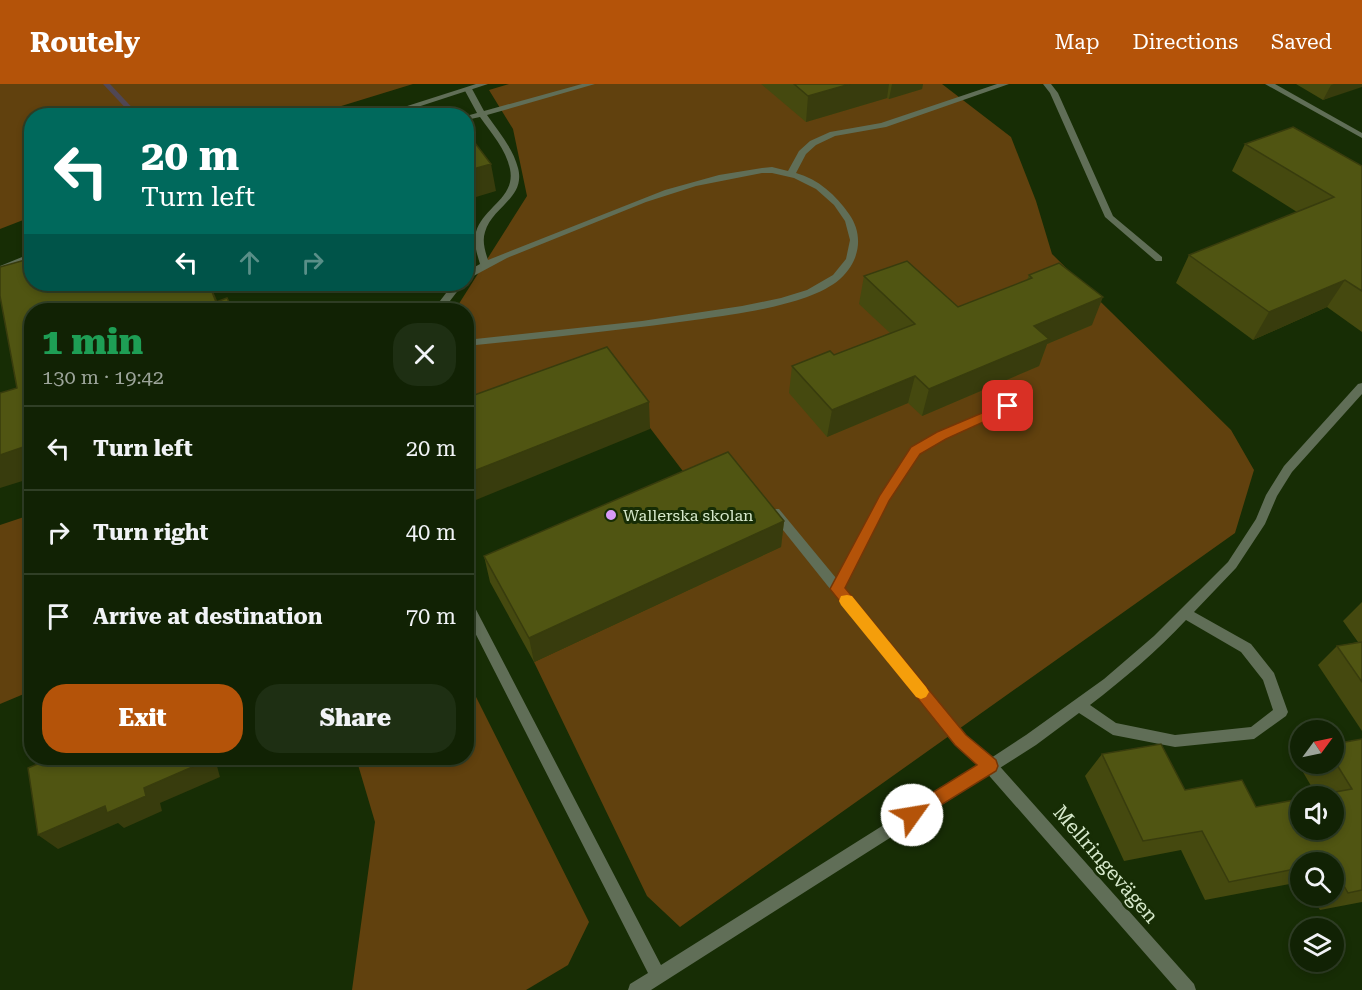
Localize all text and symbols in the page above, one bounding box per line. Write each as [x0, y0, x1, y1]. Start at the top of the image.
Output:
text: Routely [30, 26, 140, 59]
text: Map [1055, 30, 1099, 54]
text: Directions [1132, 30, 1238, 54]
text: Saved [1271, 30, 1332, 54]
text: 20 m [141, 131, 239, 180]
icon: left [42, 132, 120, 210]
text: Turn left [141, 181, 255, 213]
icon: left [170, 246, 203, 279]
icon: ahead [233, 246, 266, 279]
icon: right [296, 246, 329, 279]
text: 1 min [42, 321, 143, 363]
button: close [393, 323, 456, 386]
text: 130 m · 19:42 [42, 365, 164, 389]
pin [982, 380, 1033, 431]
icon: arrive [991, 389, 1024, 422]
icon: left [42, 432, 75, 465]
text: Turn left [93, 436, 193, 461]
text: 20 m [406, 436, 456, 461]
place label: Wallerska skolan [623, 506, 753, 525]
marker: Wallerska skolan [604, 508, 618, 522]
icon: right [42, 516, 75, 549]
text: Turn right [93, 520, 208, 545]
text: 40 m [406, 520, 456, 545]
icon: arrive [42, 600, 75, 633]
text: Arrive at destination [93, 604, 322, 629]
text: 70 m [406, 604, 456, 629]
button: Exit [42, 684, 243, 753]
button: Share [255, 684, 456, 753]
north arrow [1290, 720, 1344, 774]
map controls [1290, 720, 1344, 972]
position arrow [880, 783, 944, 847]
button: sound [1290, 786, 1344, 840]
street label: Mellringevägen [1048, 800, 1164, 928]
button: search [1290, 852, 1344, 906]
button: layers [1290, 918, 1344, 972]

